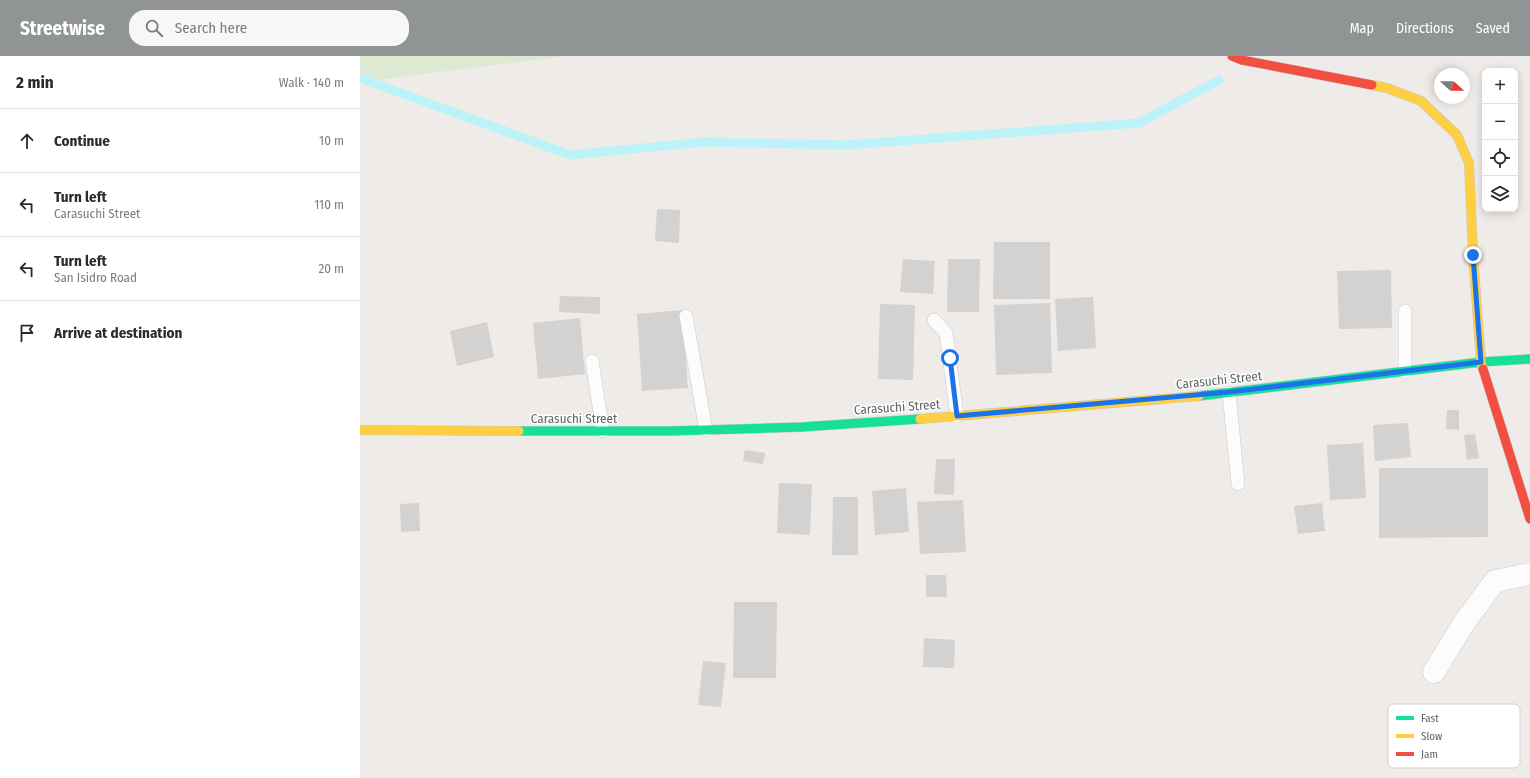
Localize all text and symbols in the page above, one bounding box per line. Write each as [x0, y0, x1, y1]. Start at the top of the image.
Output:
search box [129, 10, 409, 46]
text: Streetwise [20, 17, 105, 40]
icon: search [143, 17, 165, 39]
text: Search here [175, 19, 247, 37]
text: Map [1350, 20, 1374, 37]
text: Directions [1396, 20, 1454, 37]
text: Saved [1476, 20, 1510, 37]
north arrow [1434, 68, 1470, 104]
map controls [1482, 68, 1518, 212]
button: + [1482, 68, 1518, 104]
text: 2 min [16, 72, 54, 93]
text: Walk · 140 m [279, 75, 344, 90]
button: − [1482, 104, 1518, 140]
icon: ahead [16, 130, 38, 152]
text: Continue [54, 132, 110, 150]
text: 10 m [319, 133, 344, 148]
button: locate [1482, 140, 1518, 176]
button: layers [1482, 176, 1518, 212]
text: Turn left [54, 188, 107, 206]
icon: left [16, 194, 38, 216]
text: 110 m [314, 197, 344, 212]
text: Carasuchi Street [54, 206, 140, 221]
route end [1464, 246, 1482, 264]
text: Turn left [54, 252, 107, 270]
icon: left [16, 258, 38, 280]
text: 20 m [318, 261, 344, 276]
text: San Isidro Road [54, 270, 137, 285]
icon: arrive [16, 322, 38, 344]
text: Arrive at destination [54, 324, 182, 342]
route start [941, 349, 959, 367]
street label: Carasuchi Street [1175, 368, 1263, 392]
street label: Carasuchi Street [853, 396, 941, 417]
street label: Carasuchi Street [531, 411, 618, 426]
legend [1388, 704, 1520, 768]
text: Fast [1421, 712, 1439, 725]
text: Slow [1421, 730, 1442, 743]
text: Jam [1421, 748, 1438, 761]

